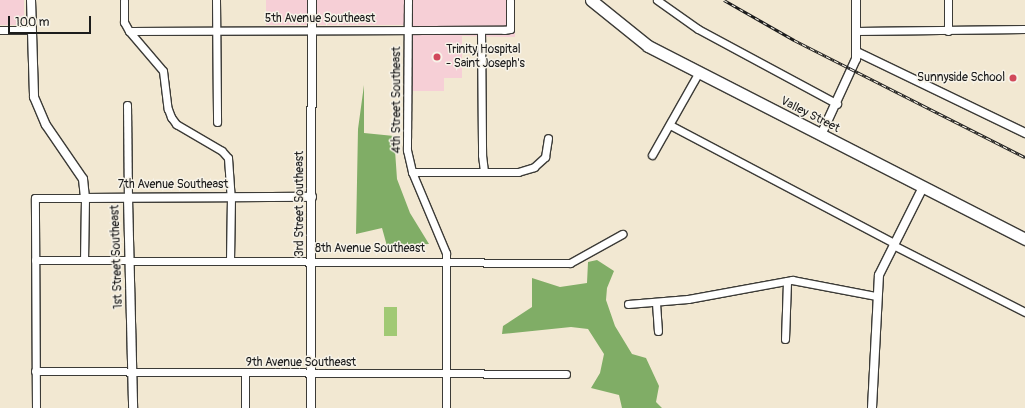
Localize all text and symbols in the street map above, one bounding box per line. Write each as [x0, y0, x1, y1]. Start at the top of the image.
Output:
scale bar [10, 8, 93, 34]
street label: 5th Avenue Southeast [265, 12, 375, 26]
text: 100 m [15, 15, 49, 30]
place label: Trinity Hospital - Saint Joseph's [446, 43, 525, 71]
street label: 4th Street Southeast [390, 47, 404, 153]
marker: Trinity Hospital - Saint Joseph's [431, 51, 443, 63]
place label: Sunnyside School [917, 71, 1005, 85]
marker: Sunnyside School [1008, 73, 1018, 83]
street label: Valley Street [778, 94, 842, 136]
street label: 3rd Street Southeast [293, 151, 307, 257]
street label: 7th Avenue Southeast [118, 178, 228, 192]
street label: 1st Street Southeast [108, 205, 126, 309]
street label: 8th Avenue Southeast [315, 242, 425, 256]
street label: 9th Avenue Southeast [246, 356, 356, 370]

